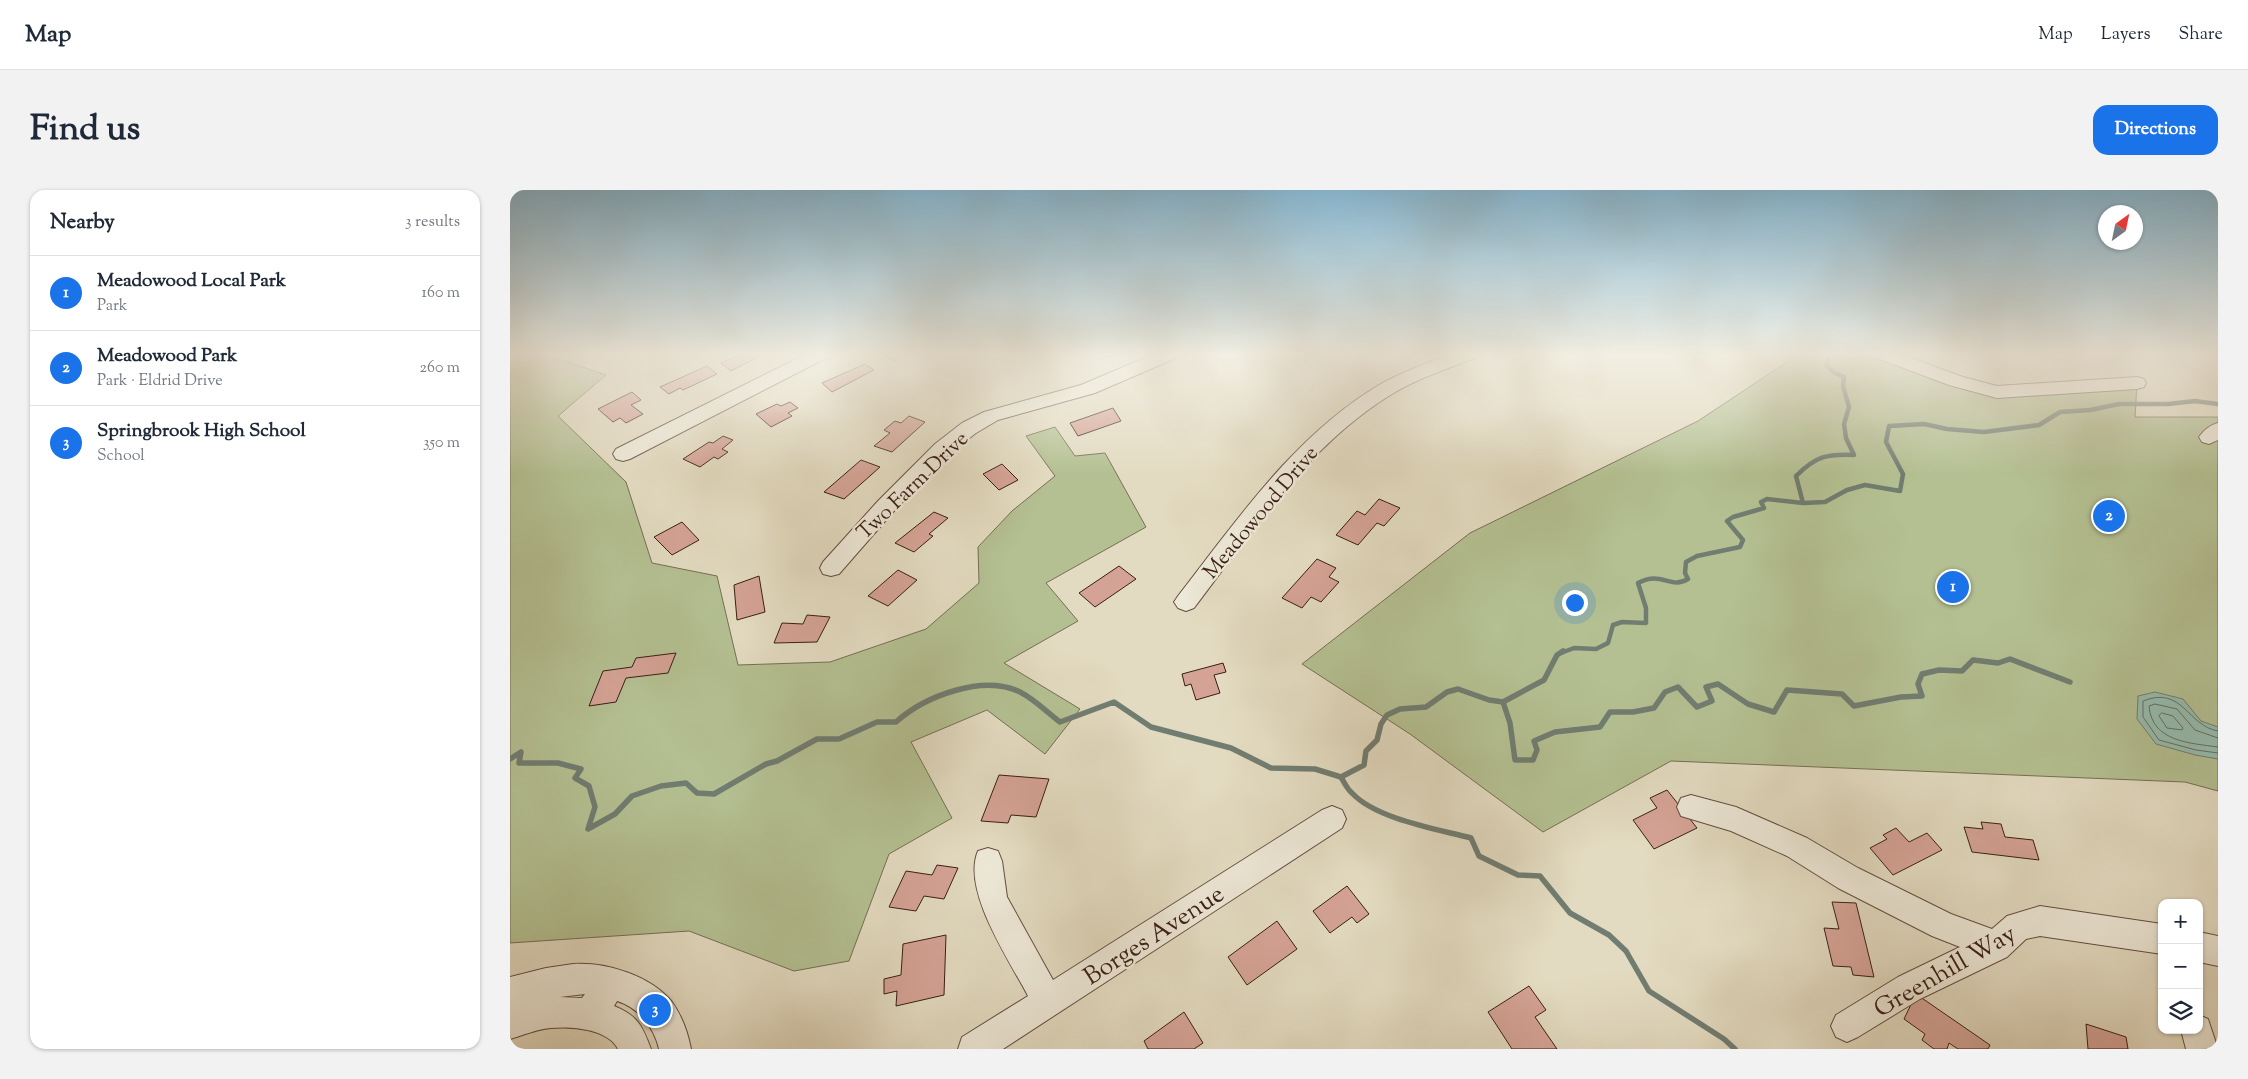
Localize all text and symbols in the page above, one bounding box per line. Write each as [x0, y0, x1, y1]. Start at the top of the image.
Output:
text: Map [25, 18, 71, 52]
text: Map [2038, 22, 2073, 48]
text: Layers [2101, 22, 2151, 48]
text: Share [2179, 22, 2223, 48]
text: Find us [30, 105, 140, 156]
button: Directions [2093, 105, 2218, 155]
north arrow [2098, 205, 2143, 250]
text: Nearby [50, 208, 115, 238]
text: 3 results [405, 211, 460, 234]
text: Meadowood Local Park [97, 268, 286, 295]
text: 1 [63, 282, 69, 305]
text: 160 m [422, 282, 460, 305]
text: Park [97, 295, 128, 318]
text: Meadowood Park [97, 343, 237, 370]
text: 2 [62, 357, 70, 380]
text: 260 m [419, 357, 460, 380]
text: Park · Eldrid Drive [97, 370, 223, 393]
text: Springbrook High School [97, 418, 306, 445]
street label: Two Farm Drive [851, 425, 976, 548]
text: 3 [63, 432, 69, 455]
text: 350 m [423, 432, 460, 455]
street label: Meadowood Drive [1197, 440, 1326, 586]
text: School [97, 445, 145, 468]
pin: 2 [2093, 497, 2125, 535]
pin: 1 [1937, 568, 1969, 606]
your location [1562, 590, 1588, 616]
street label: Borges Avenue [1077, 878, 1232, 996]
map controls [2158, 899, 2203, 1034]
button: + [2158, 899, 2203, 944]
street label: Greenhill Way [1868, 917, 2023, 1028]
button: − [2158, 944, 2203, 989]
button: layers [2158, 989, 2203, 1034]
pin: 3 [639, 991, 671, 1029]

